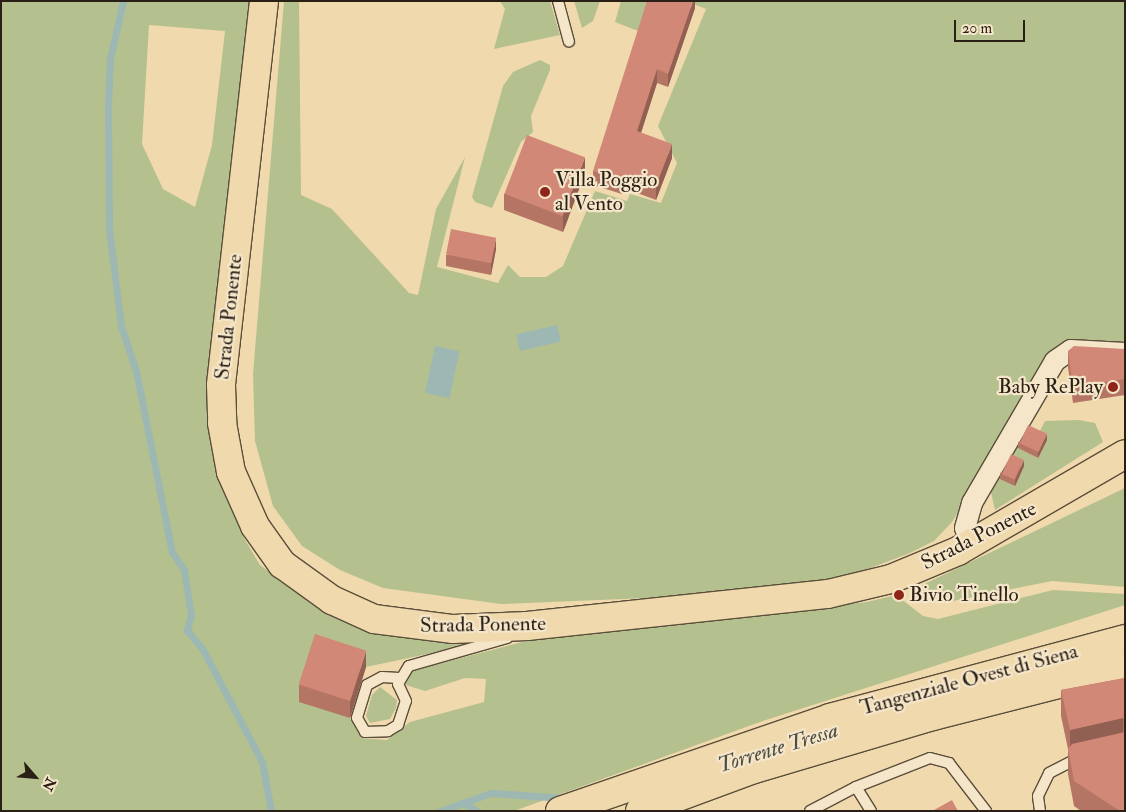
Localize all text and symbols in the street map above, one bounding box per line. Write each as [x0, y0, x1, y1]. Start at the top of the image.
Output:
scale bar [956, 10, 1027, 42]
text: 20 m [962, 19, 992, 38]
place label: Villa Poggio al Vento [555, 167, 657, 217]
marker: Villa Poggio al Vento [539, 186, 551, 198]
street label: Strada Ponente [210, 253, 248, 381]
place label: Baby RePlay [998, 374, 1103, 400]
marker: Baby RePlay [1107, 381, 1119, 393]
street label: Strada Ponente [917, 496, 1041, 576]
place label: Bivio Tinello [909, 582, 1019, 608]
marker: Bivio Tinello [893, 589, 905, 601]
street label: Strada Ponente [420, 611, 546, 639]
street label: Tangenziale Ovest di Siena [857, 639, 1081, 721]
water label: Torrente Tressa [715, 717, 841, 779]
north arrow [10, 752, 60, 802]
text: N [38, 775, 59, 793]

